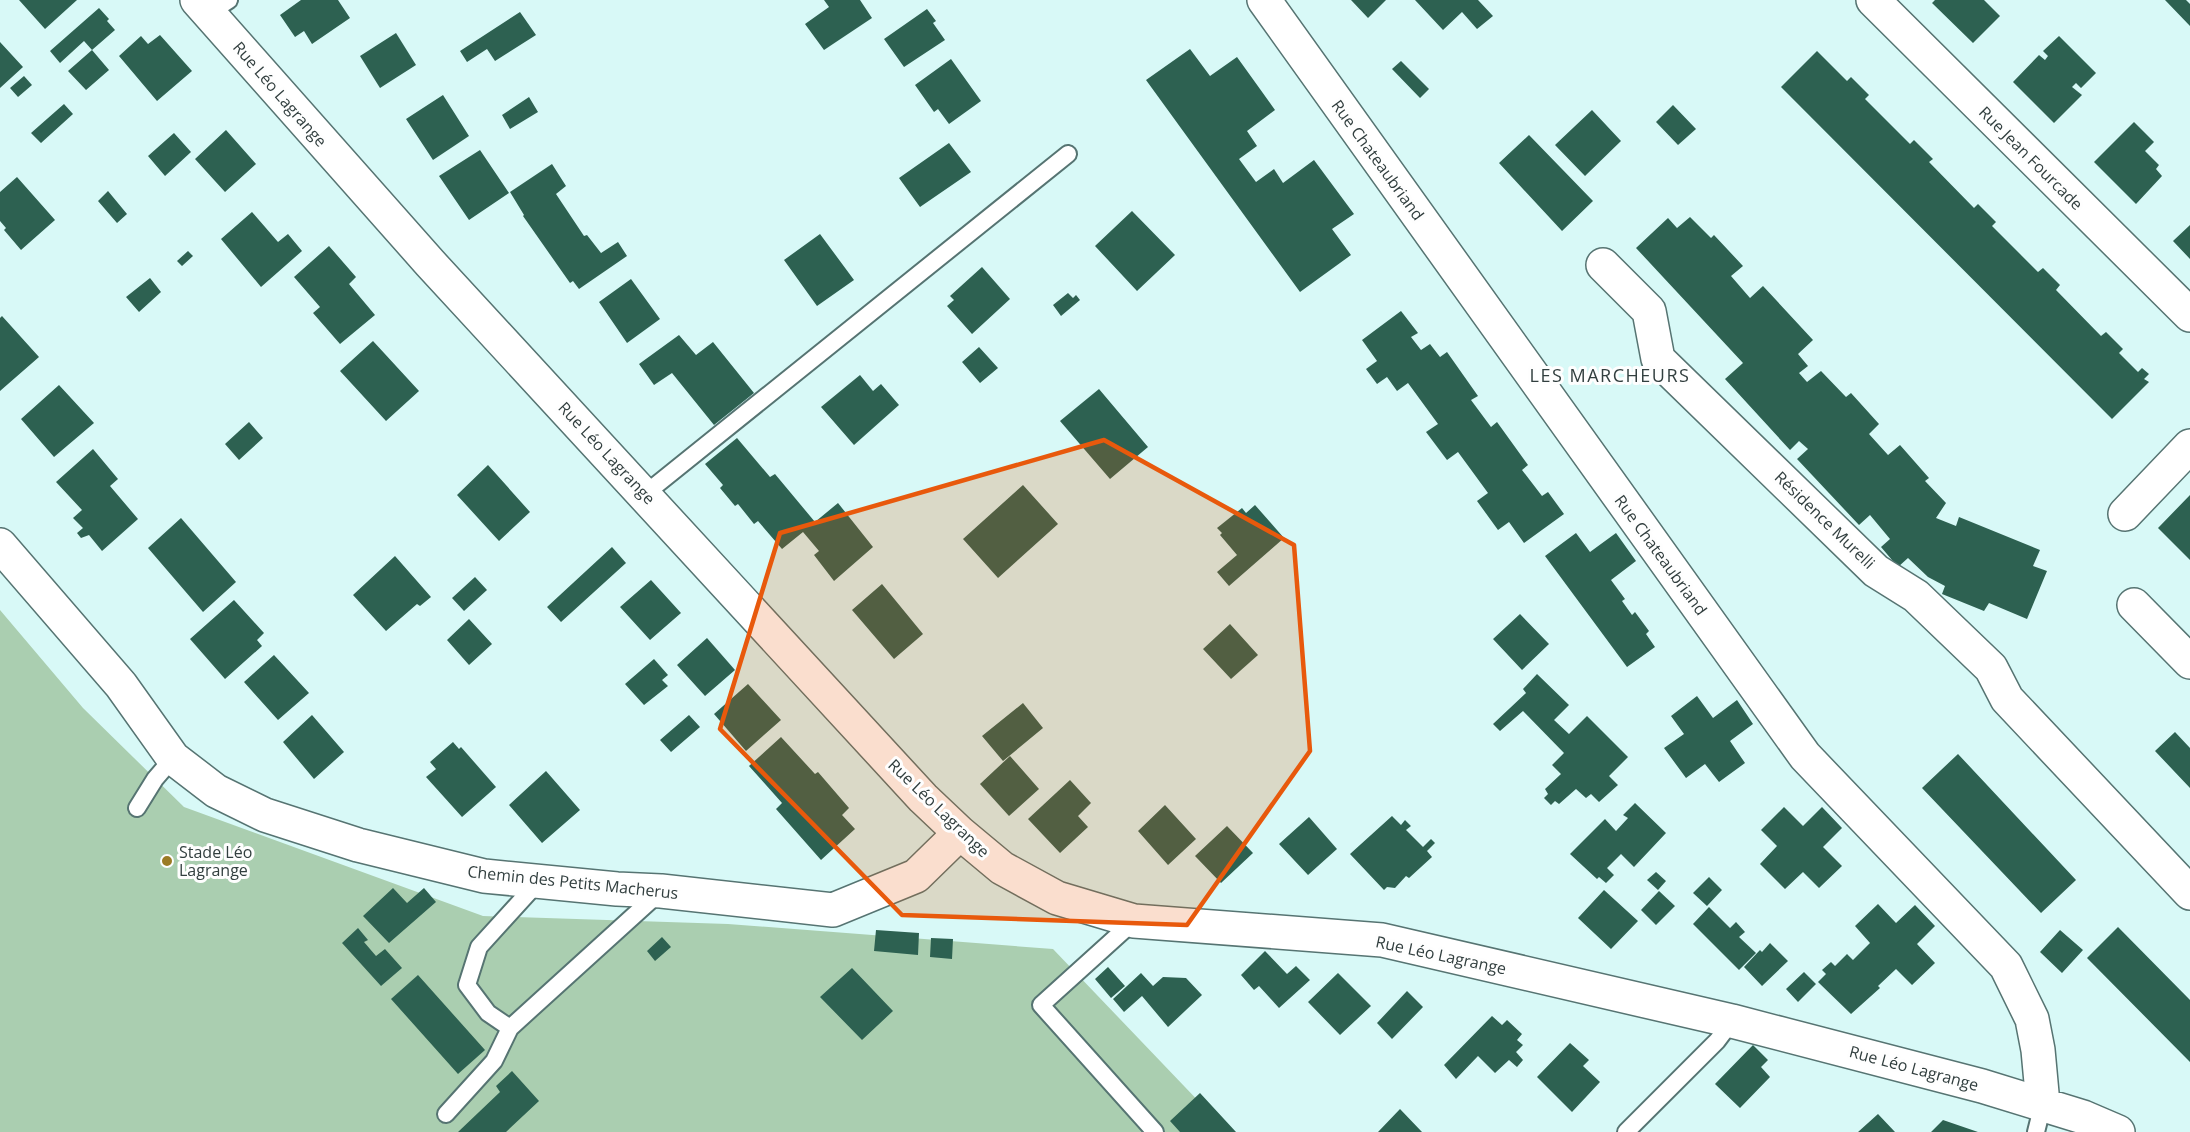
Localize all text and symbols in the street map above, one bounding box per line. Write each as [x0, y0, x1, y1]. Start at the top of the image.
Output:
street label: Rue Léo Lagrange [228, 37, 332, 151]
street label: Rue Chateaubriand [1327, 95, 1429, 225]
street label: Rue Jean Fourcade [1974, 101, 2088, 215]
district label: LES MARCHEURS [1530, 363, 1690, 387]
street label: Rue Léo Lagrange [554, 397, 660, 509]
street label: Résidence Murelli [1770, 466, 1880, 574]
street label: Rue Chateaubriand [1610, 490, 1712, 620]
street label: Rue Léo Lagrange [884, 754, 994, 862]
place label: Stade Léo Lagrange [179, 841, 252, 881]
marker: Stade Léo Lagrange [160, 854, 174, 868]
street label: Chemin des Petits Macherus [467, 860, 679, 904]
street label: Rue Léo Lagrange [1374, 930, 1508, 980]
street label: Rue Léo Lagrange [1847, 1040, 1981, 1096]

